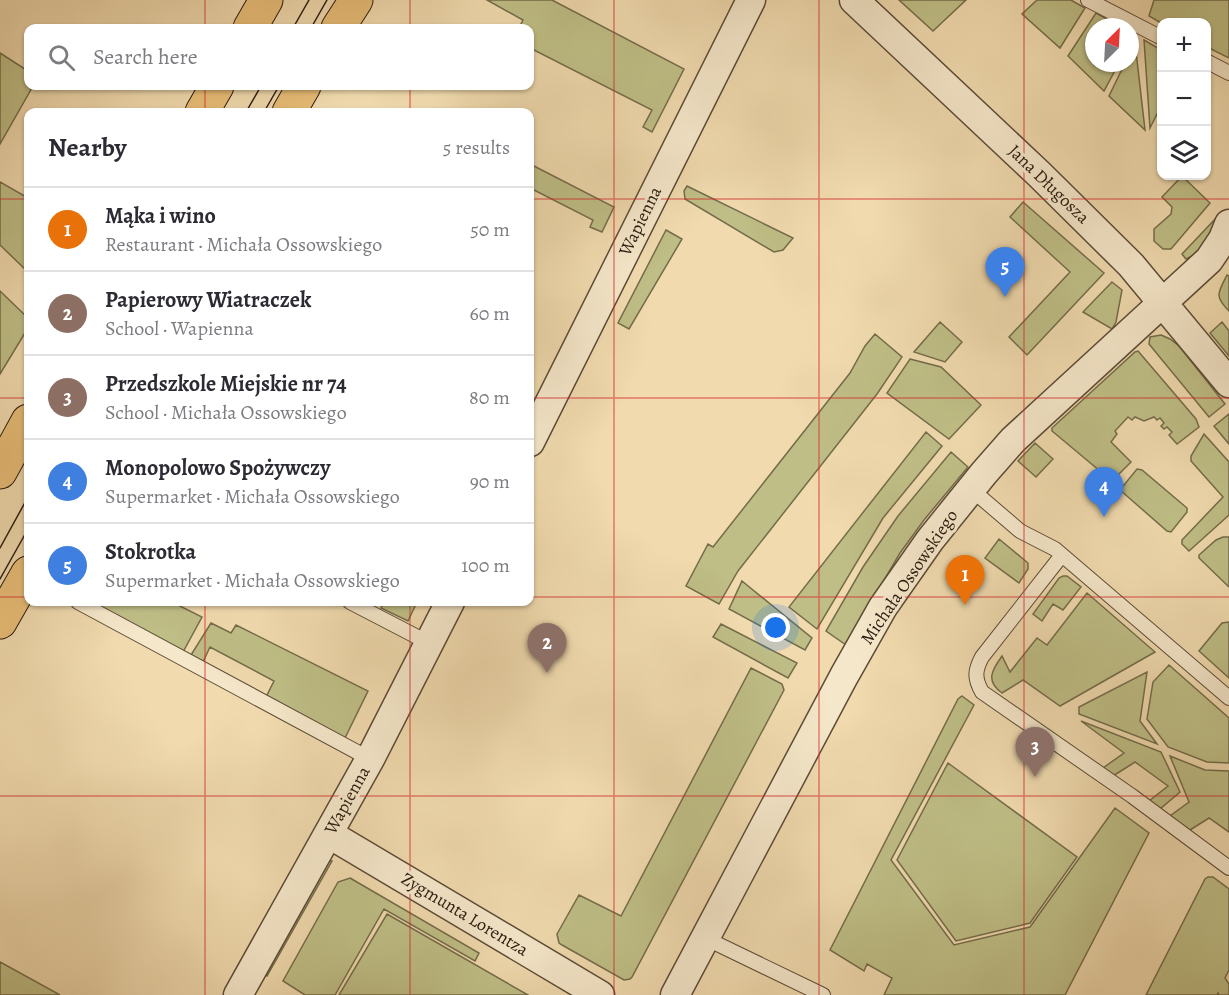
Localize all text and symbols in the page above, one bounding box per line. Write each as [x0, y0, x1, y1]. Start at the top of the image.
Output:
north arrow [1085, 18, 1139, 72]
map controls [1157, 18, 1211, 180]
button: + [1157, 18, 1211, 72]
search box [24, 24, 534, 90]
icon: search [45, 41, 78, 74]
text: Search here [93, 42, 198, 72]
button: − [1157, 72, 1211, 126]
button: layers [1157, 126, 1211, 180]
text: Nearby [48, 130, 127, 165]
text: 5 results [443, 134, 510, 161]
street label: Jana Długosza [1003, 139, 1095, 229]
street label: Wapienna [612, 182, 667, 261]
text: Mąka i wino [105, 201, 216, 231]
text: 1 [64, 216, 71, 243]
text: 50 m [470, 216, 510, 243]
text: Restaurant · Michała Ossowskiego [105, 231, 382, 258]
pin: 5 [986, 248, 1024, 297]
text: Papierowy Wiatraczek [105, 285, 311, 315]
text: 2 [63, 300, 72, 327]
text: 60 m [470, 300, 510, 327]
text: School · Wapienna [105, 315, 254, 342]
text: Przedszkole Miejskie nr 74 [105, 369, 347, 399]
text: 3 [63, 384, 72, 411]
text: 80 m [469, 384, 510, 411]
text: School · Michała Ossowskiego [105, 399, 347, 426]
text: Monopolowo Spożywczy [105, 453, 330, 483]
text: 4 [63, 468, 72, 495]
text: 90 m [470, 468, 510, 495]
pin: 4 [1084, 468, 1124, 517]
text: Supermarket · Michała Ossowskiego [105, 483, 400, 510]
street label: Michała Ossowskiego [855, 505, 963, 649]
text: Stokrotka [105, 537, 196, 567]
text: 5 [63, 552, 72, 579]
text: 100 m [461, 552, 510, 579]
pin: 1 [946, 556, 984, 605]
text: Supermarket · Michała Ossowskiego [105, 567, 400, 594]
your location [761, 613, 790, 642]
pin: 2 [528, 624, 566, 673]
pin: 3 [1016, 728, 1054, 777]
street label: Wapienna [318, 761, 376, 839]
street label: Zygmunta Lorentza [397, 867, 534, 962]

